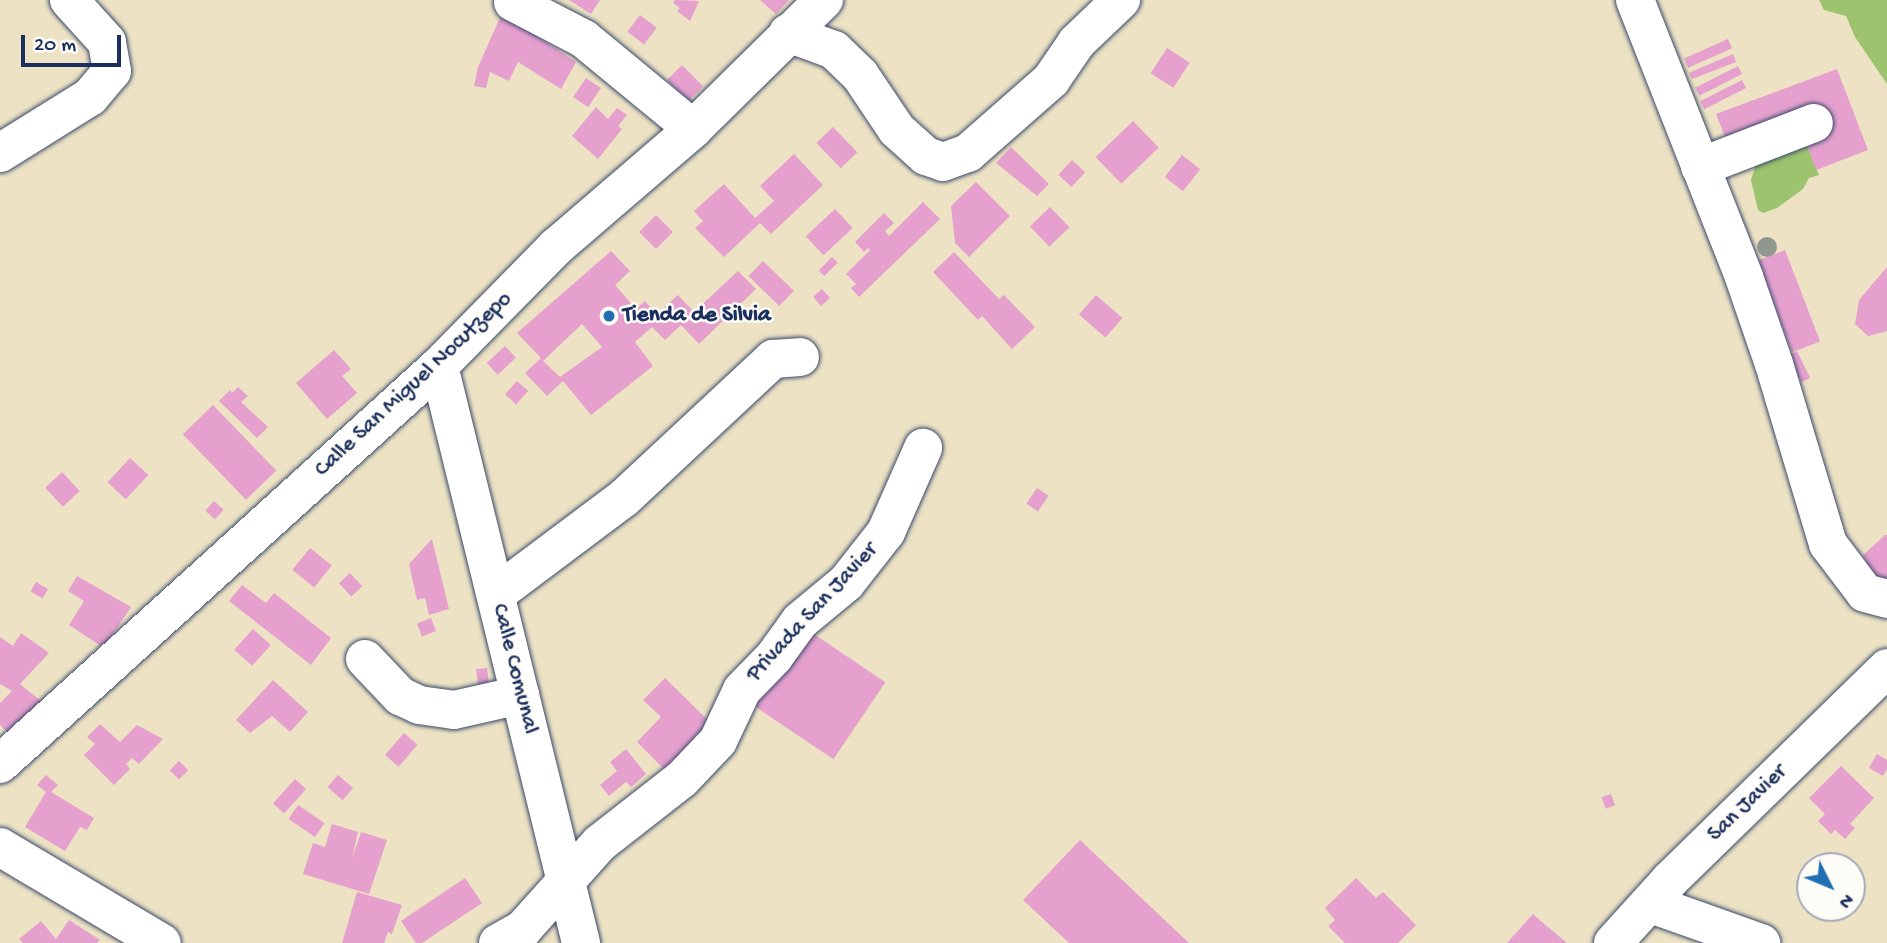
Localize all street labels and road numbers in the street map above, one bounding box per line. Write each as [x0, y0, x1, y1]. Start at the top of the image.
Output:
street label: Calle San Miguel Nocutzepo [310, 286, 518, 484]
street label: Privada San Javier [741, 538, 885, 688]
street label: Calle Comunal [485, 601, 543, 737]
street label: San Javier [1702, 759, 1794, 849]

